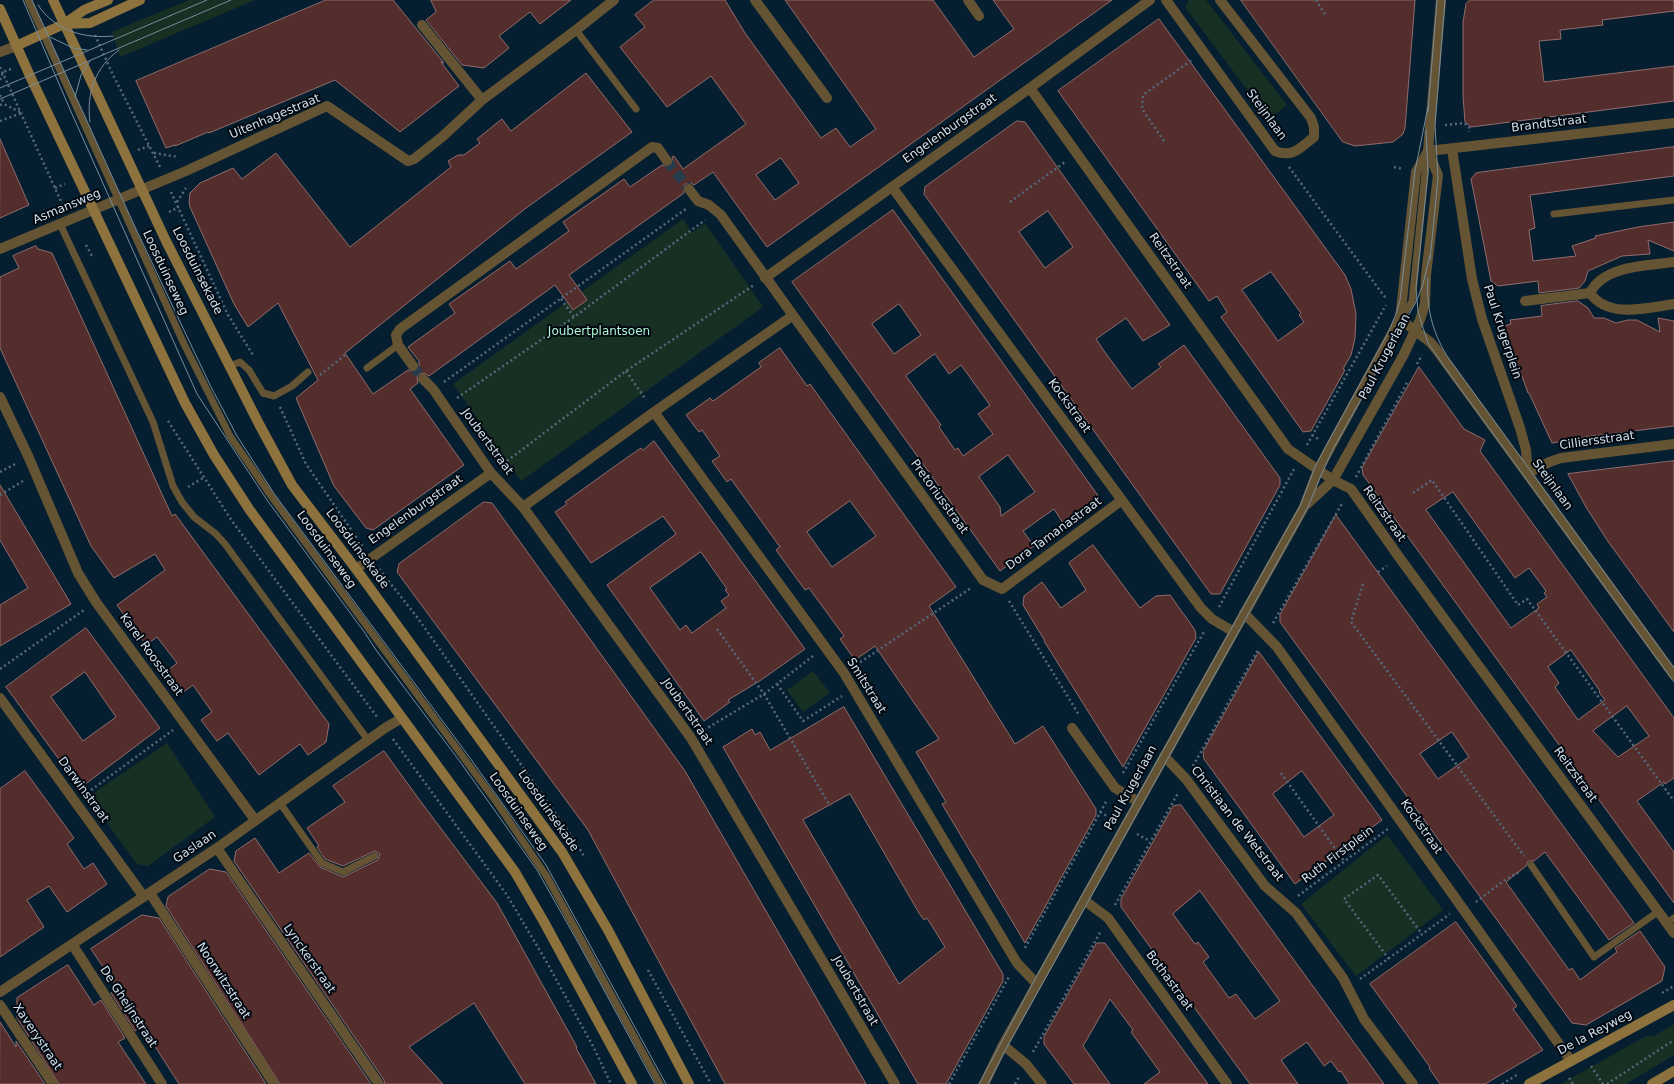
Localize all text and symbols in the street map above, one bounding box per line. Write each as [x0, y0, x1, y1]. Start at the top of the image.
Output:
street label: Steijnlaan [1243, 87, 1289, 143]
street label: Uitenhagestraat [228, 91, 322, 143]
street label: Engelenburgstraat [900, 91, 1000, 167]
street label: Brandtstraat [1511, 112, 1587, 136]
street label: Asmansweg [31, 186, 103, 228]
street label: Loosduinsekade [169, 225, 225, 317]
street label: Loosduinseweg [139, 228, 191, 318]
street label: Reitzstraat [1146, 230, 1194, 292]
street label: Paul Krugerplein [1480, 283, 1524, 381]
street label: Paul Krugerlaan [1356, 312, 1414, 402]
park label: Joubertplantsoen [548, 325, 650, 339]
street label: Kockstraat [1045, 376, 1093, 436]
street label: Joubertstraat [458, 406, 516, 478]
street label: Cilliersstraat [1559, 429, 1635, 453]
street label: Pretoriusstraat [907, 457, 971, 537]
street label: Steijnlaan [1529, 457, 1575, 513]
street label: Engelenburgstraat [366, 472, 466, 548]
street label: Reitzstraat [1360, 483, 1408, 545]
street label: Dora Tamanastraat [1003, 494, 1105, 574]
street label: Loosduinsekade [322, 506, 392, 592]
street label: Loosduinseweg [293, 509, 359, 591]
street label: Karel Roosstraat [116, 611, 186, 699]
street label: Smitstraat [843, 656, 889, 716]
street label: Joubertstraat [659, 676, 715, 748]
street label: Paul Krugerlaan [1102, 743, 1160, 833]
street label: Reitzstraat [1550, 745, 1600, 805]
street label: Darwinstraat [54, 754, 112, 826]
street label: Christiaan de Wetstraat [1188, 764, 1286, 884]
street label: Loosduinsekade [514, 767, 582, 855]
street label: Loosduinseweg [486, 770, 550, 854]
street label: Kockstraat [1397, 797, 1445, 857]
street label: Ruth Firstplein [1299, 823, 1377, 887]
street label: Gaslaan [171, 827, 219, 867]
street label: Lynckerstraat [280, 922, 338, 996]
street label: Noorwitzstraat [193, 940, 253, 1022]
street label: Bothastraat [1142, 948, 1196, 1014]
street label: Joubertstraat [829, 953, 881, 1029]
street label: De Gheijnstraat [96, 964, 160, 1050]
street label: Xaverystraat [9, 1001, 65, 1073]
street label: De la Reyweg [1555, 1007, 1635, 1059]

